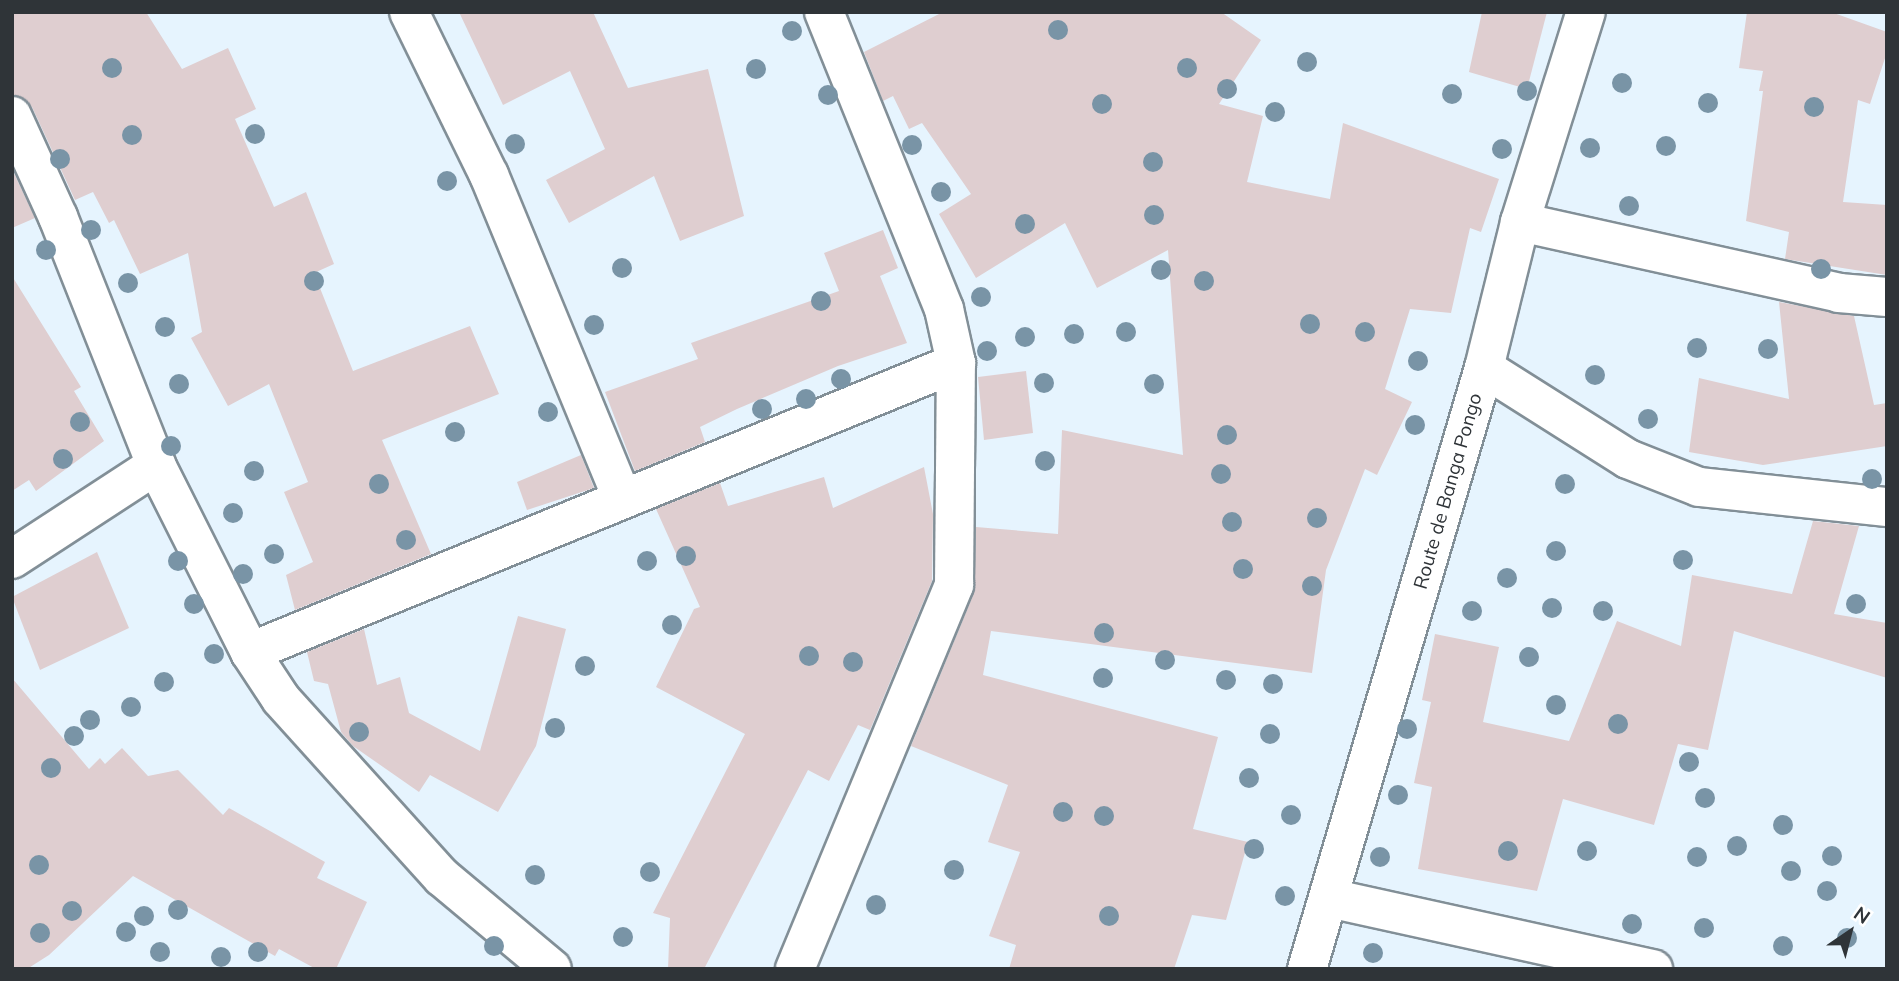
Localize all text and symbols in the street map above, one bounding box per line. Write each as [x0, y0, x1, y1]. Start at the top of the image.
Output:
street label: Route de Banga Pongo [1409, 390, 1487, 592]
north arrow [1815, 897, 1885, 967]
text: N [1849, 901, 1875, 929]

